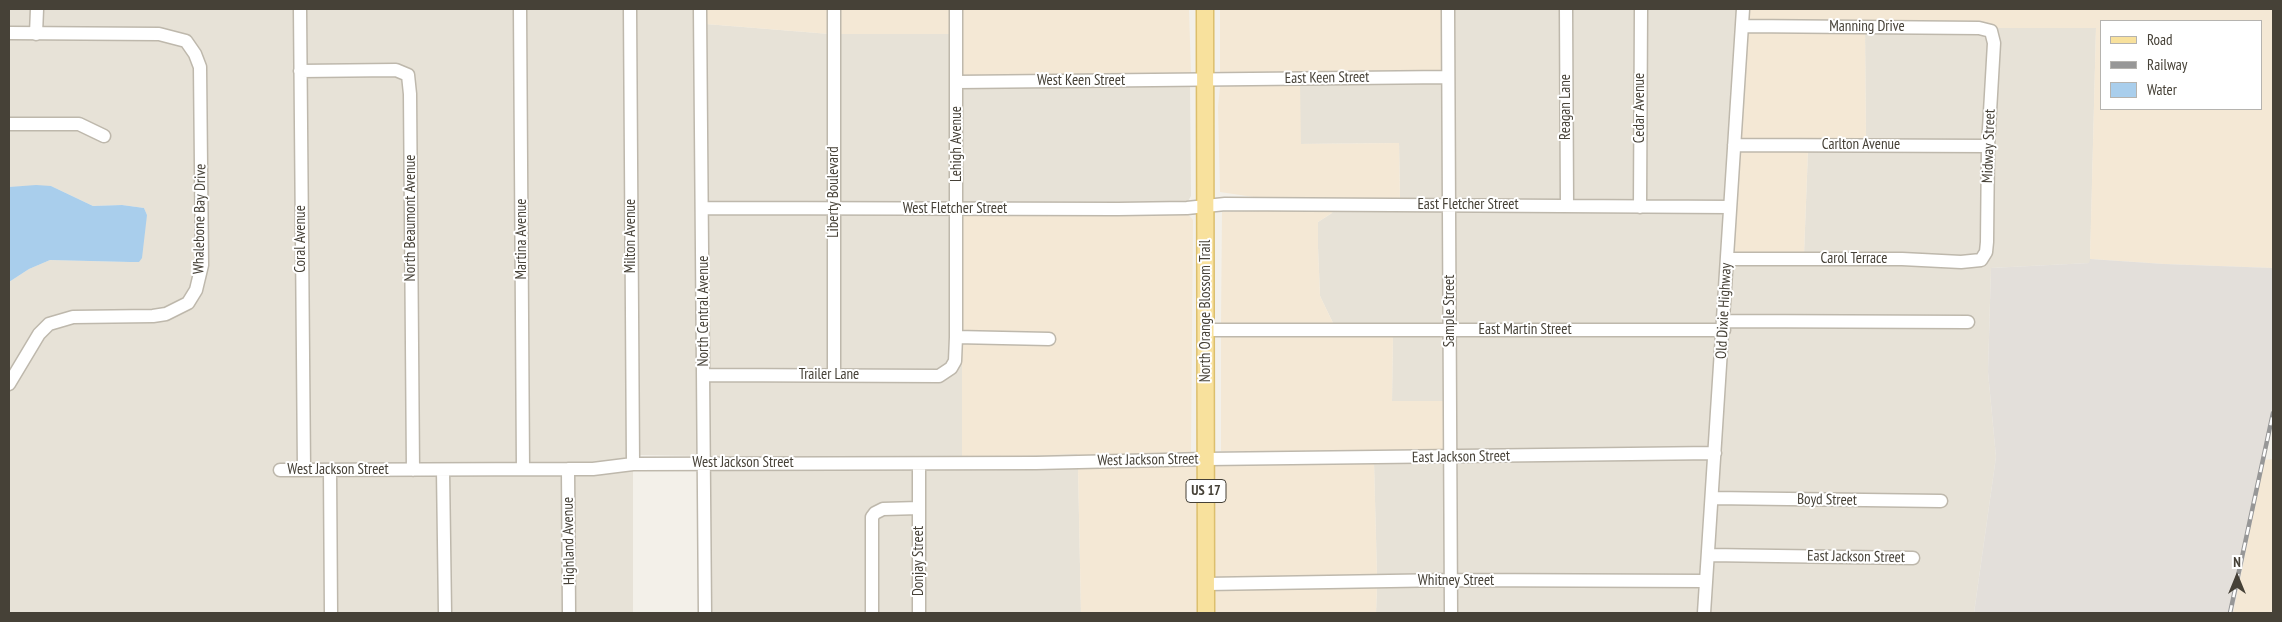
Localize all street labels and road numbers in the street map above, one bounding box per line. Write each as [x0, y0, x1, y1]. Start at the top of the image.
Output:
street label: Manning Drive [1829, 18, 1905, 36]
street label: East Keen Street [1284, 68, 1370, 88]
street label: West Keen Street [1037, 72, 1125, 90]
street label: Cedar Avenue [1631, 73, 1649, 143]
street label: Reagan Lane [1557, 74, 1575, 140]
street label: Lehigh Avenue [948, 106, 966, 182]
street label: Midway Street [1979, 109, 1999, 183]
street label: Carlton Avenue [1822, 136, 1900, 154]
street label: Liberty Boulevard [825, 146, 843, 238]
street label: North Beaumont Avenue [402, 155, 420, 281]
street label: Whalebone Bay Drive [190, 164, 210, 274]
street label: East Fletcher Street [1417, 196, 1519, 214]
street label: Martina Avenue [513, 198, 531, 280]
street label: Milton Avenue [622, 199, 640, 273]
street label: West Fletcher Street [903, 200, 1007, 218]
street label: Coral Avenue [292, 205, 310, 273]
street label: North Orange Blossom Trail [1197, 240, 1215, 382]
street label: Carol Terrace [1821, 250, 1887, 268]
street label: North Central Avenue [695, 256, 713, 366]
street label: Old Dixie Highway [1712, 262, 1736, 360]
street label: Sample Street [1441, 275, 1459, 347]
street label: East Martin Street [1478, 321, 1572, 339]
street label: Trailer Lane [799, 366, 859, 384]
street label: East Jackson Street [1412, 447, 1510, 467]
street label: West Jackson Street [1097, 450, 1199, 470]
street label: West Jackson Street [692, 454, 794, 472]
street label: West Jackson Street [287, 461, 389, 479]
road number: US 17 [1186, 480, 1226, 502]
street label: Boyd Street [1797, 490, 1857, 510]
street label: Highland Avenue [559, 497, 579, 585]
street label: Donjay Street [910, 526, 928, 596]
street label: East Jackson Street [1807, 547, 1905, 567]
street label: Whitney Street [1418, 572, 1494, 590]

